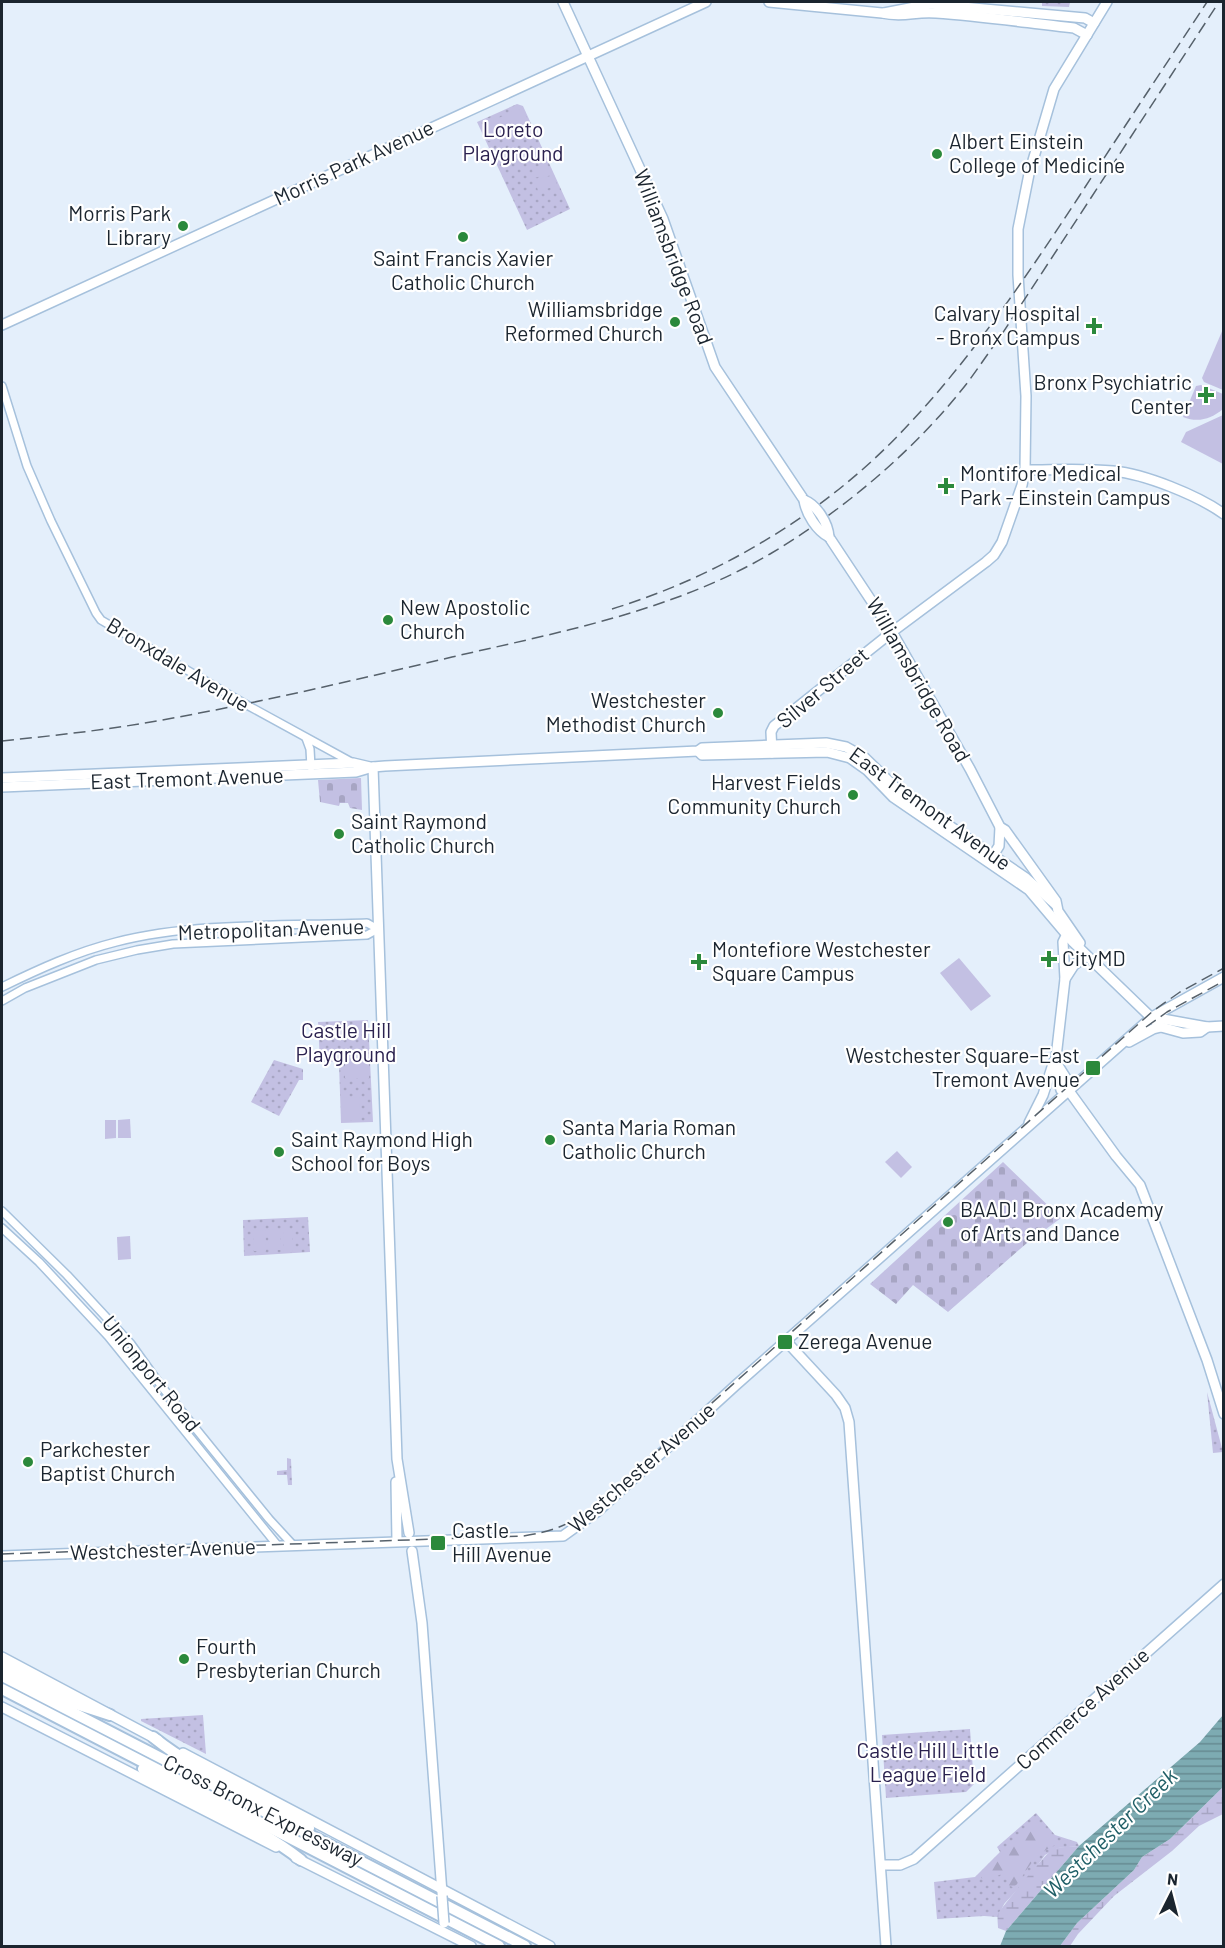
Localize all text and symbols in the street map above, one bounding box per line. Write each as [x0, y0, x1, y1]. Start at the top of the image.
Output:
street label: Morris Park Avenue [269, 114, 437, 210]
park label: Loreto Playground [462, 116, 564, 165]
place label: Albert Einstein College of Medicine [949, 128, 1125, 177]
marker: Albert Einstein College of Medicine [930, 147, 944, 161]
street label: Williamsbridge Road [629, 165, 719, 348]
place label: Morris Park Library [68, 200, 171, 249]
marker: Morris Park Library [176, 219, 190, 233]
marker: Saint Francis Xavier Catholic Church [456, 230, 470, 244]
place label: Saint Francis Xavier Catholic Church [373, 245, 553, 294]
place label: Williamsbridge Reformed Church [504, 296, 663, 345]
place label: Calvary Hospital - Bronx Campus [934, 300, 1080, 349]
marker: Williamsbridge Reformed Church [668, 315, 682, 329]
marker: Calvary Hospital - Bronx Campus [1085, 317, 1103, 335]
place label: Bronx Psychiatric Center [1033, 369, 1192, 418]
marker: Bronx Psychiatric Center [1197, 386, 1215, 404]
place label: Montifore Medical Park - Einstein Campus [960, 460, 1170, 509]
marker: Montifore Medical Park - Einstein Campus [937, 477, 955, 495]
street label: Williamsbridge Road [862, 592, 977, 766]
place label: New Apostolic Church [400, 594, 530, 643]
street label: Bronxdale Avenue [103, 611, 255, 716]
marker: New Apostolic Church [381, 613, 395, 627]
street label: Silver Street [771, 641, 873, 733]
place label: Westchester Methodist Church [546, 687, 706, 736]
marker: Westchester Methodist Church [711, 706, 725, 720]
street label: East Tremont Avenue [845, 741, 1017, 875]
street label: East Tremont Avenue [90, 762, 284, 793]
place label: Harvest Fields Community Church [668, 769, 841, 818]
marker: Harvest Fields Community Church [846, 788, 860, 802]
place label: Saint Raymond Catholic Church [351, 808, 495, 857]
marker: Saint Raymond Catholic Church [332, 827, 346, 841]
street label: Metropolitan Avenue [177, 913, 365, 944]
place label: Montefiore Westchester Square Campus [712, 936, 931, 985]
place label: CityMD [1062, 945, 1125, 970]
marker: CityMD [1040, 950, 1058, 968]
marker: Montefiore Westchester Square Campus [690, 953, 708, 971]
park label: Castle Hill Playground [295, 1017, 397, 1066]
place label: Westchester Square–East Tremont Avenue [845, 1042, 1080, 1091]
marker: Westchester Square–East Tremont Avenue [1084, 1059, 1102, 1077]
place label: Santa Maria Roman Catholic Church [562, 1114, 736, 1163]
place label: Saint Raymond High School for Boys [291, 1126, 473, 1175]
marker: Santa Maria Roman Catholic Church [543, 1133, 557, 1147]
marker: Saint Raymond High School for Boys [272, 1145, 286, 1159]
place label: BAAD! Bronx Academy of Arts and Dance [960, 1196, 1164, 1245]
marker: BAAD! Bronx Academy of Arts and Dance [941, 1215, 955, 1229]
street label: Unionport Road [98, 1310, 207, 1436]
place label: Zerega Avenue [798, 1328, 932, 1353]
marker: Zerega Avenue [776, 1333, 794, 1351]
street label: Westchester Avenue [563, 1396, 719, 1537]
place label: Parkchester Baptist Church [40, 1436, 175, 1485]
marker: Parkchester Baptist Church [21, 1455, 35, 1469]
place label: Castle Hill Avenue [452, 1517, 552, 1566]
street label: Westchester Avenue [70, 1533, 256, 1564]
marker: Castle Hill Avenue [429, 1534, 447, 1552]
place label: Fourth Presbyterian Church [196, 1633, 381, 1682]
street label: Commerce Avenue [1010, 1642, 1154, 1774]
marker: Fourth Presbyterian Church [177, 1652, 191, 1666]
park label: Castle Hill Little League Field [857, 1737, 999, 1786]
street label: Cross Bronx Expressway [160, 1748, 368, 1871]
water label: Westchester Creek [1037, 1762, 1182, 1903]
north arrow [1141, 1864, 1201, 1924]
text: N [1166, 1869, 1179, 1889]

